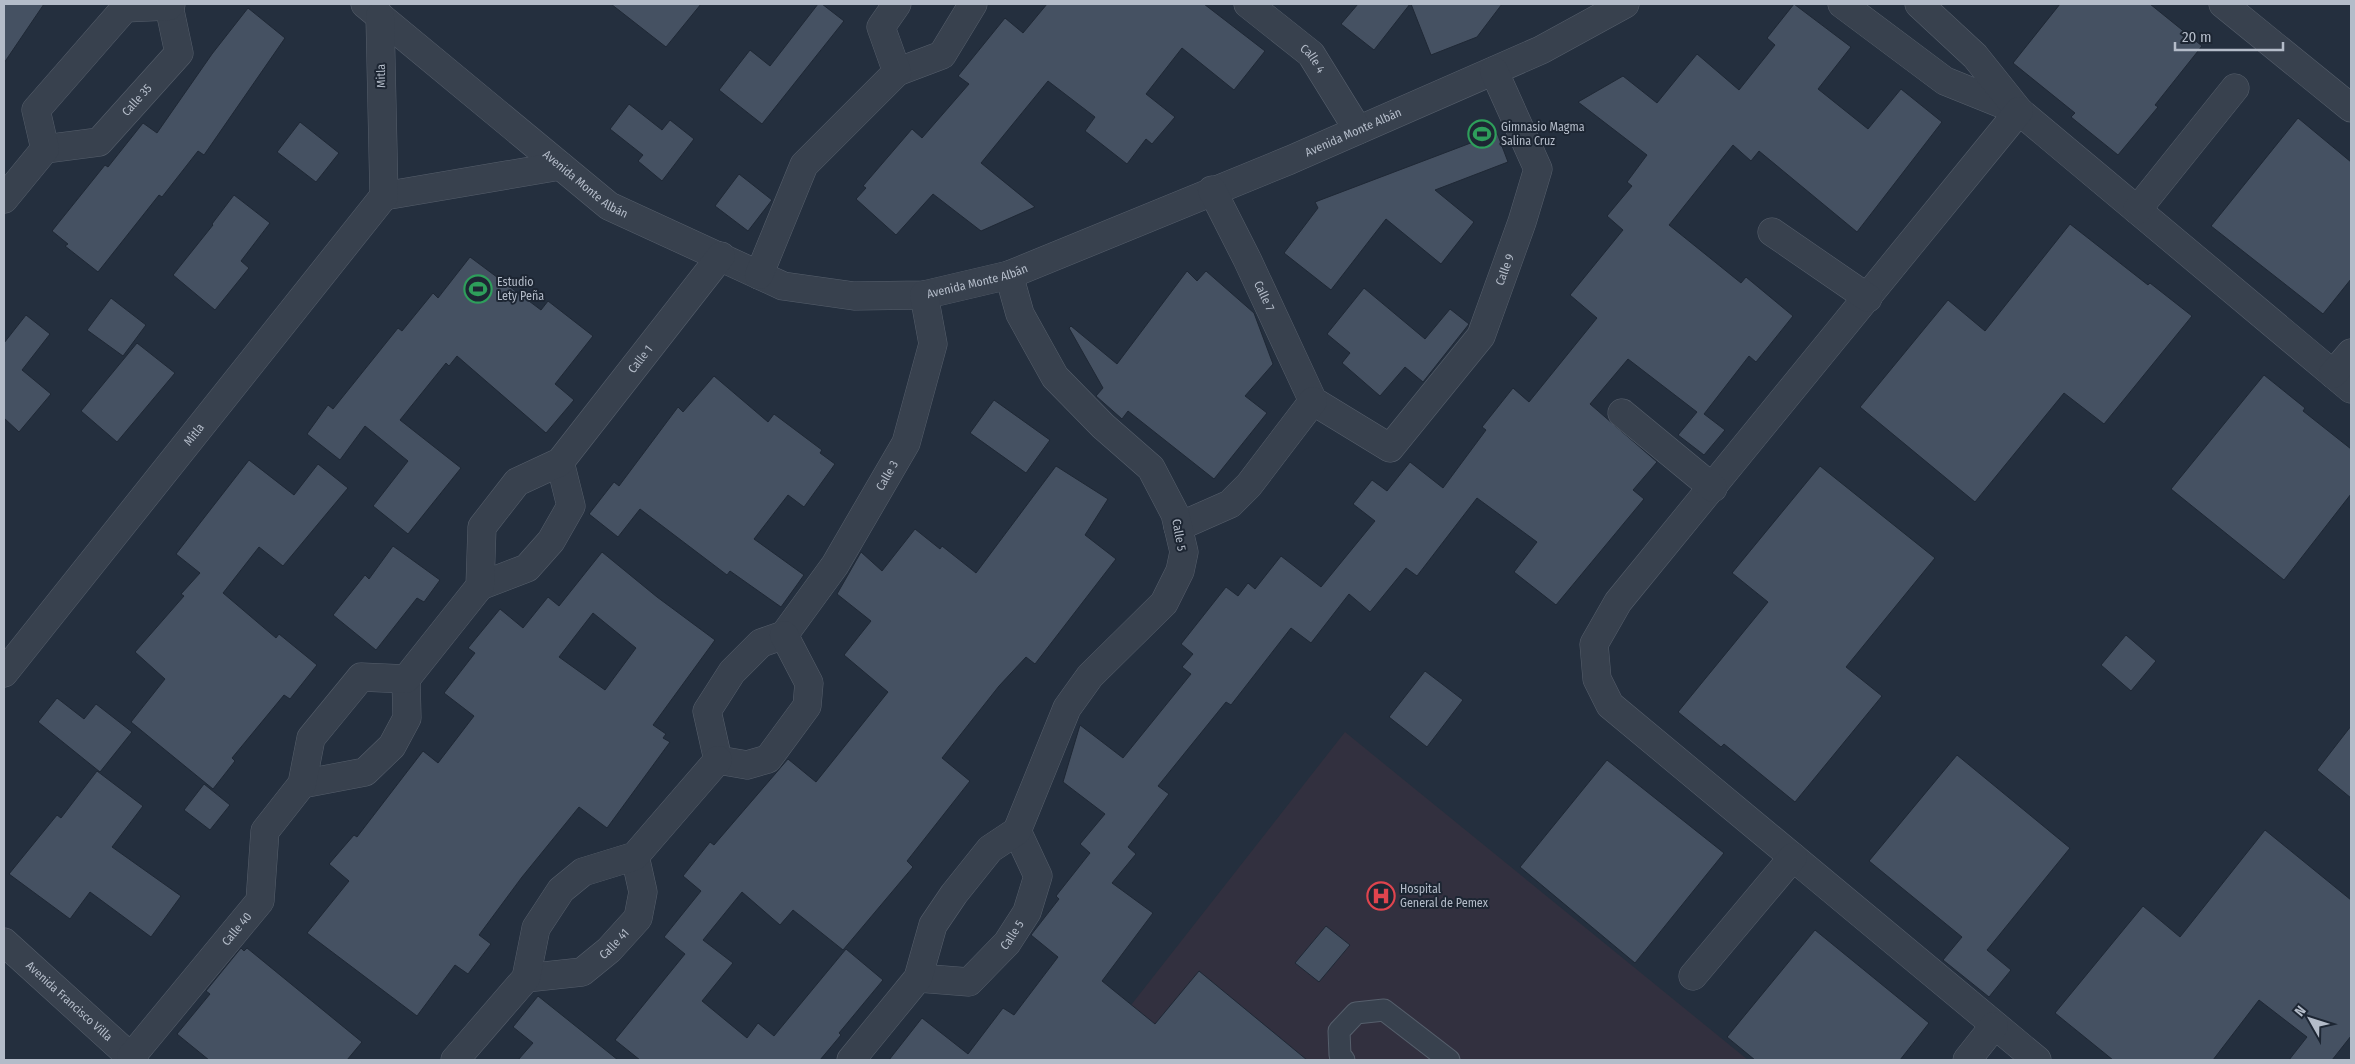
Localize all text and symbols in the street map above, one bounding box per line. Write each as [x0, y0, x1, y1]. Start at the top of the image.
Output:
scale bar [2175, 20, 2282, 52]
text: 20 m [2182, 28, 2212, 46]
street label: Calle 4 [1297, 41, 1328, 76]
street label: Mitla [374, 64, 388, 88]
street label: Calle 35 [119, 81, 155, 119]
street label: Avenida Monte Albán [1303, 105, 1404, 160]
sports icon: Gimnasio Magma Salina Cruz [1467, 119, 1497, 149]
place label: Gimnasio Magma Salina Cruz [1501, 120, 1585, 148]
street label: Avenida Monte Albán [540, 147, 630, 221]
street label: Calle 9 [1493, 252, 1517, 287]
street label: Avenida Monte Albán [925, 261, 1030, 301]
sports icon: Estudio Lety Peña [463, 274, 493, 304]
place label: Estudio Lety Peña [497, 275, 544, 303]
street label: Calle 7 [1251, 279, 1277, 313]
street label: Calle 1 [625, 342, 656, 376]
street label: Mitla [181, 420, 207, 448]
street label: Calle 3 [873, 458, 901, 493]
street label: Calle 5 [1169, 518, 1189, 553]
hospital icon: Hospital General de Pemex [1366, 881, 1396, 911]
place label: Hospital General de Pemex [1400, 882, 1489, 910]
street label: Calle 40 [219, 910, 255, 949]
street label: Calle 5 [997, 917, 1027, 953]
street label: Calle 41 [596, 926, 632, 962]
street label: Avenida Francisco Villa [23, 958, 115, 1044]
north arrow [2285, 994, 2335, 1044]
text: N [2291, 1003, 2310, 1020]

